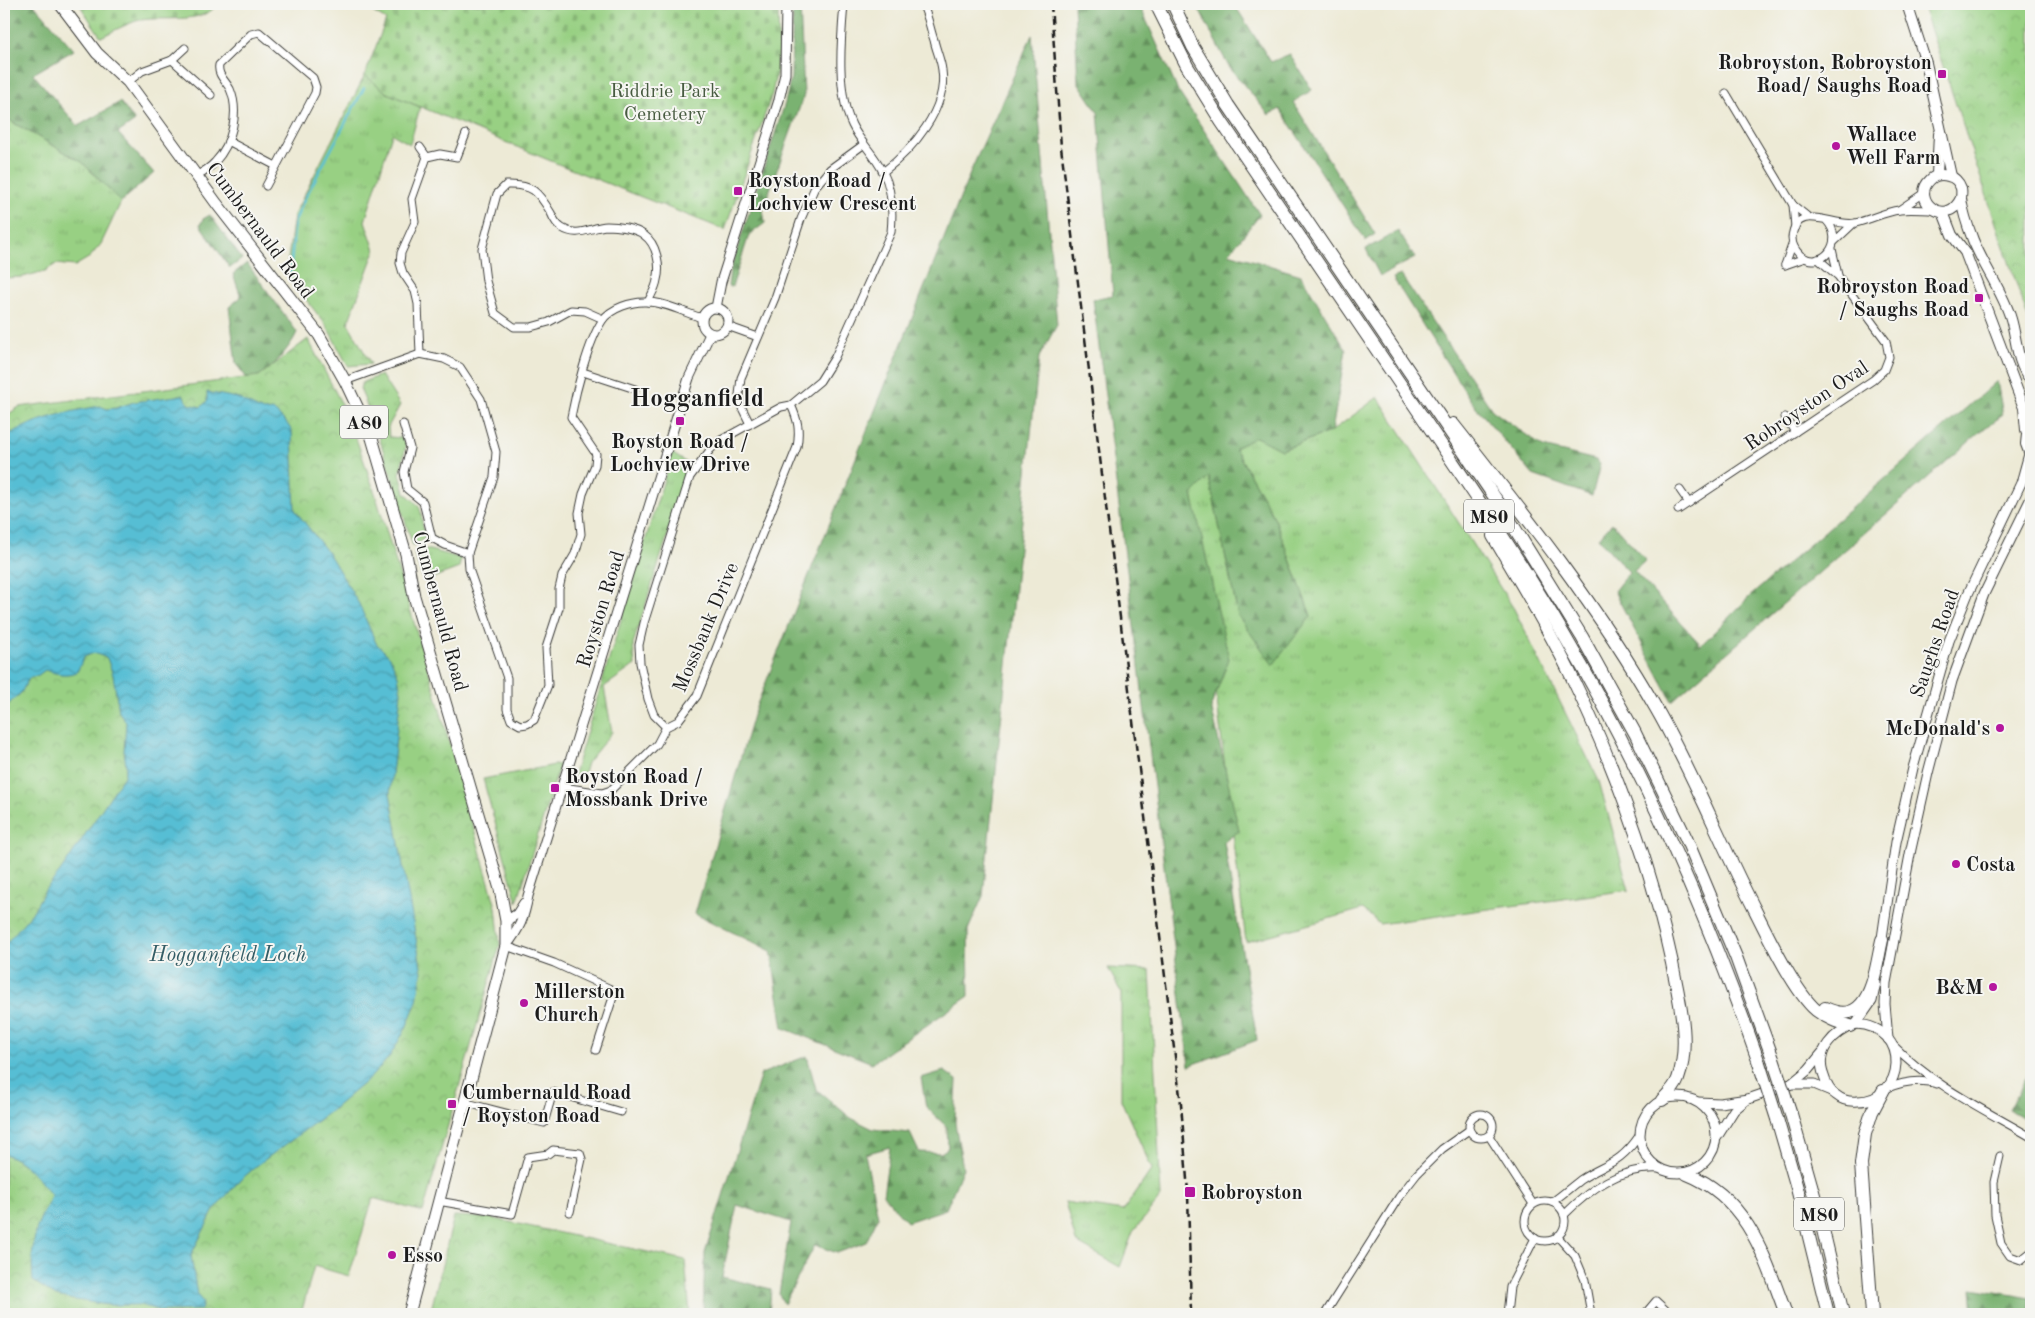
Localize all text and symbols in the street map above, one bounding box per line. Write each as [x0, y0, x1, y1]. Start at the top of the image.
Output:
place label: Robroyston, Robroyston Road/ Saughs Road [1718, 54, 1932, 97]
marker: Robroyston, Robroyston Road/ Saughs Road [1936, 68, 1948, 80]
park label: Riddrie Park Cemetery [610, 82, 720, 125]
place label: Wallace Well Farm [1846, 126, 1941, 169]
marker: Wallace Well Farm [1830, 140, 1842, 152]
street label: Cumbernauld Road [202, 159, 317, 303]
place label: Royston Road / Lochview Crescent [748, 172, 916, 215]
marker: Royston Road / Lochview Crescent [732, 185, 744, 197]
place label: Robroyston Road / Saughs Road [1816, 278, 1969, 321]
marker: Robroyston Road / Saughs Road [1973, 292, 1985, 304]
street label: Robroyston Oval [1742, 358, 1873, 455]
district label: Hogganfield [630, 387, 764, 412]
road number: A80 [340, 406, 388, 438]
marker: Royston Road / Lochview Drive [674, 415, 686, 427]
place label: Royston Road / Lochview Drive [610, 433, 750, 476]
road number: M80 [1464, 500, 1514, 532]
street label: Cumbernauld Road [408, 529, 470, 694]
street label: Royston Road [575, 549, 629, 671]
street label: Mossbank Drive [670, 560, 743, 696]
street label: Saughs Road [1908, 587, 1964, 701]
place label: McDonald's [1885, 720, 1990, 740]
marker: McDonald's [1994, 722, 2006, 734]
place label: Royston Road / Mossbank Drive [565, 768, 708, 811]
marker: Royston Road / Mossbank Drive [549, 782, 561, 794]
place label: Costa [1966, 856, 2015, 876]
marker: Costa [1950, 858, 1962, 870]
water label: Hogganfield Loch [149, 945, 307, 966]
place label: B&M [1935, 979, 1983, 999]
marker: B&M [1987, 981, 1999, 993]
place label: Millerston Church [534, 983, 625, 1026]
marker: Millerston Church [518, 997, 530, 1009]
place label: Cumbernauld Road / Royston Road [462, 1084, 632, 1127]
marker: Cumbernauld Road / Royston Road [446, 1098, 458, 1110]
place label: Robroyston [1201, 1184, 1303, 1204]
marker: Robroyston [1183, 1185, 1197, 1199]
road number: M80 [1794, 1198, 1844, 1230]
place label: Esso [402, 1247, 443, 1267]
marker: Esso [386, 1249, 398, 1261]

